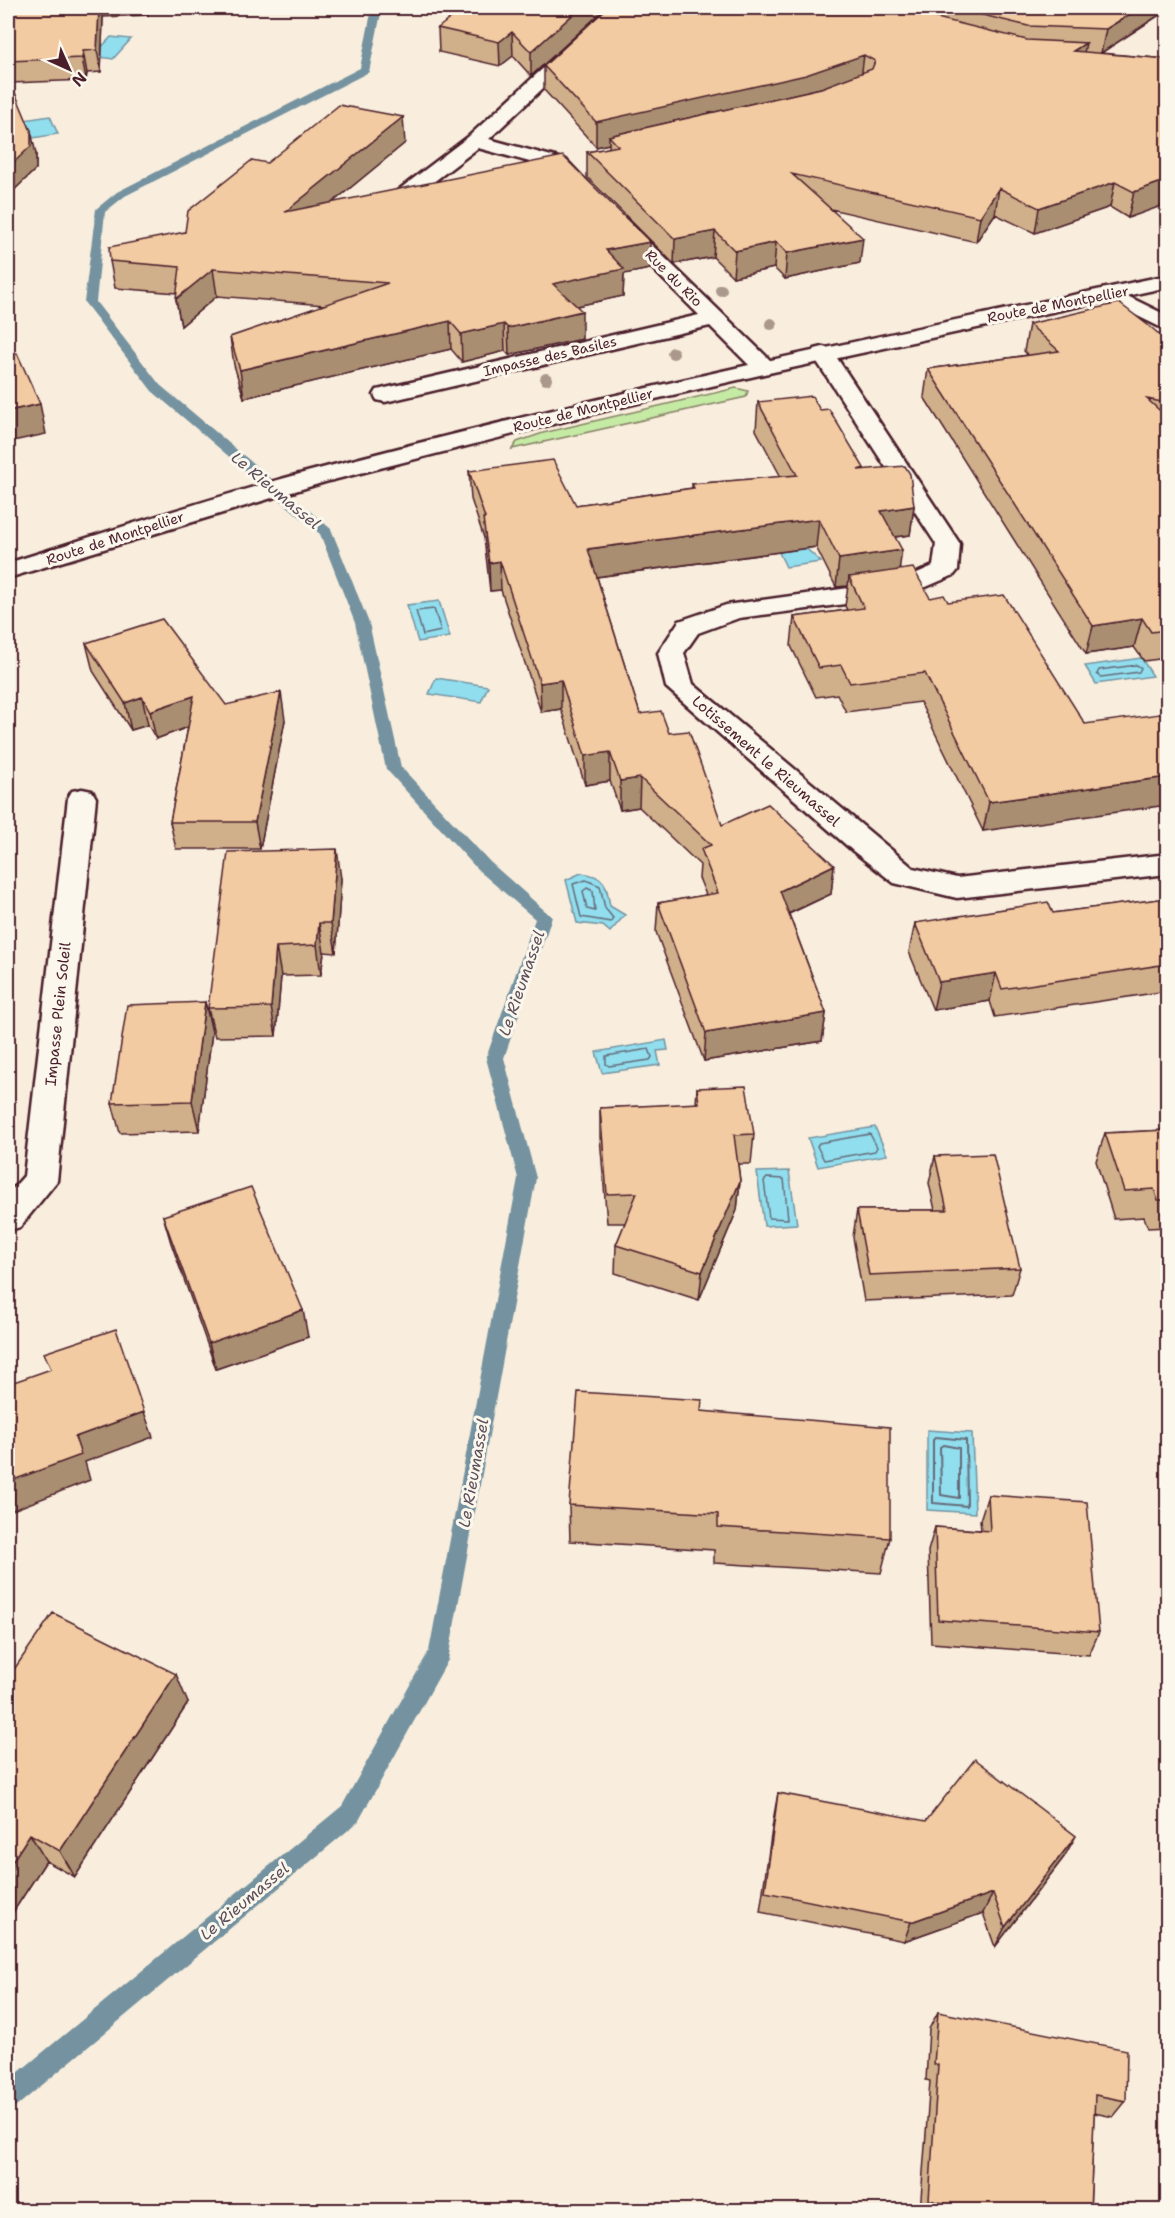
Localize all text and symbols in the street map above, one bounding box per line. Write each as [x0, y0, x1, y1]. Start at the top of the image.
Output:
north arrow [39, 39, 99, 99]
text: N [67, 67, 91, 91]
street label: Rue du Rio [642, 246, 706, 310]
street label: Route de Montpellier [986, 281, 1131, 327]
street label: Impasse des Basiles [482, 332, 618, 380]
street label: Route de Montpellier [511, 384, 655, 436]
water label: Le Rieumassel [227, 447, 325, 534]
street label: Route de Montpellier [44, 507, 187, 569]
street label: Lotissement le Rieumassel [688, 691, 845, 831]
water label: Le Rieumassel [494, 928, 549, 1039]
street label: Impasse Plein Soleil [40, 941, 76, 1087]
water label: Le Rieumassel [454, 1417, 493, 1529]
water label: Le Rieumassel [195, 1858, 293, 1945]

